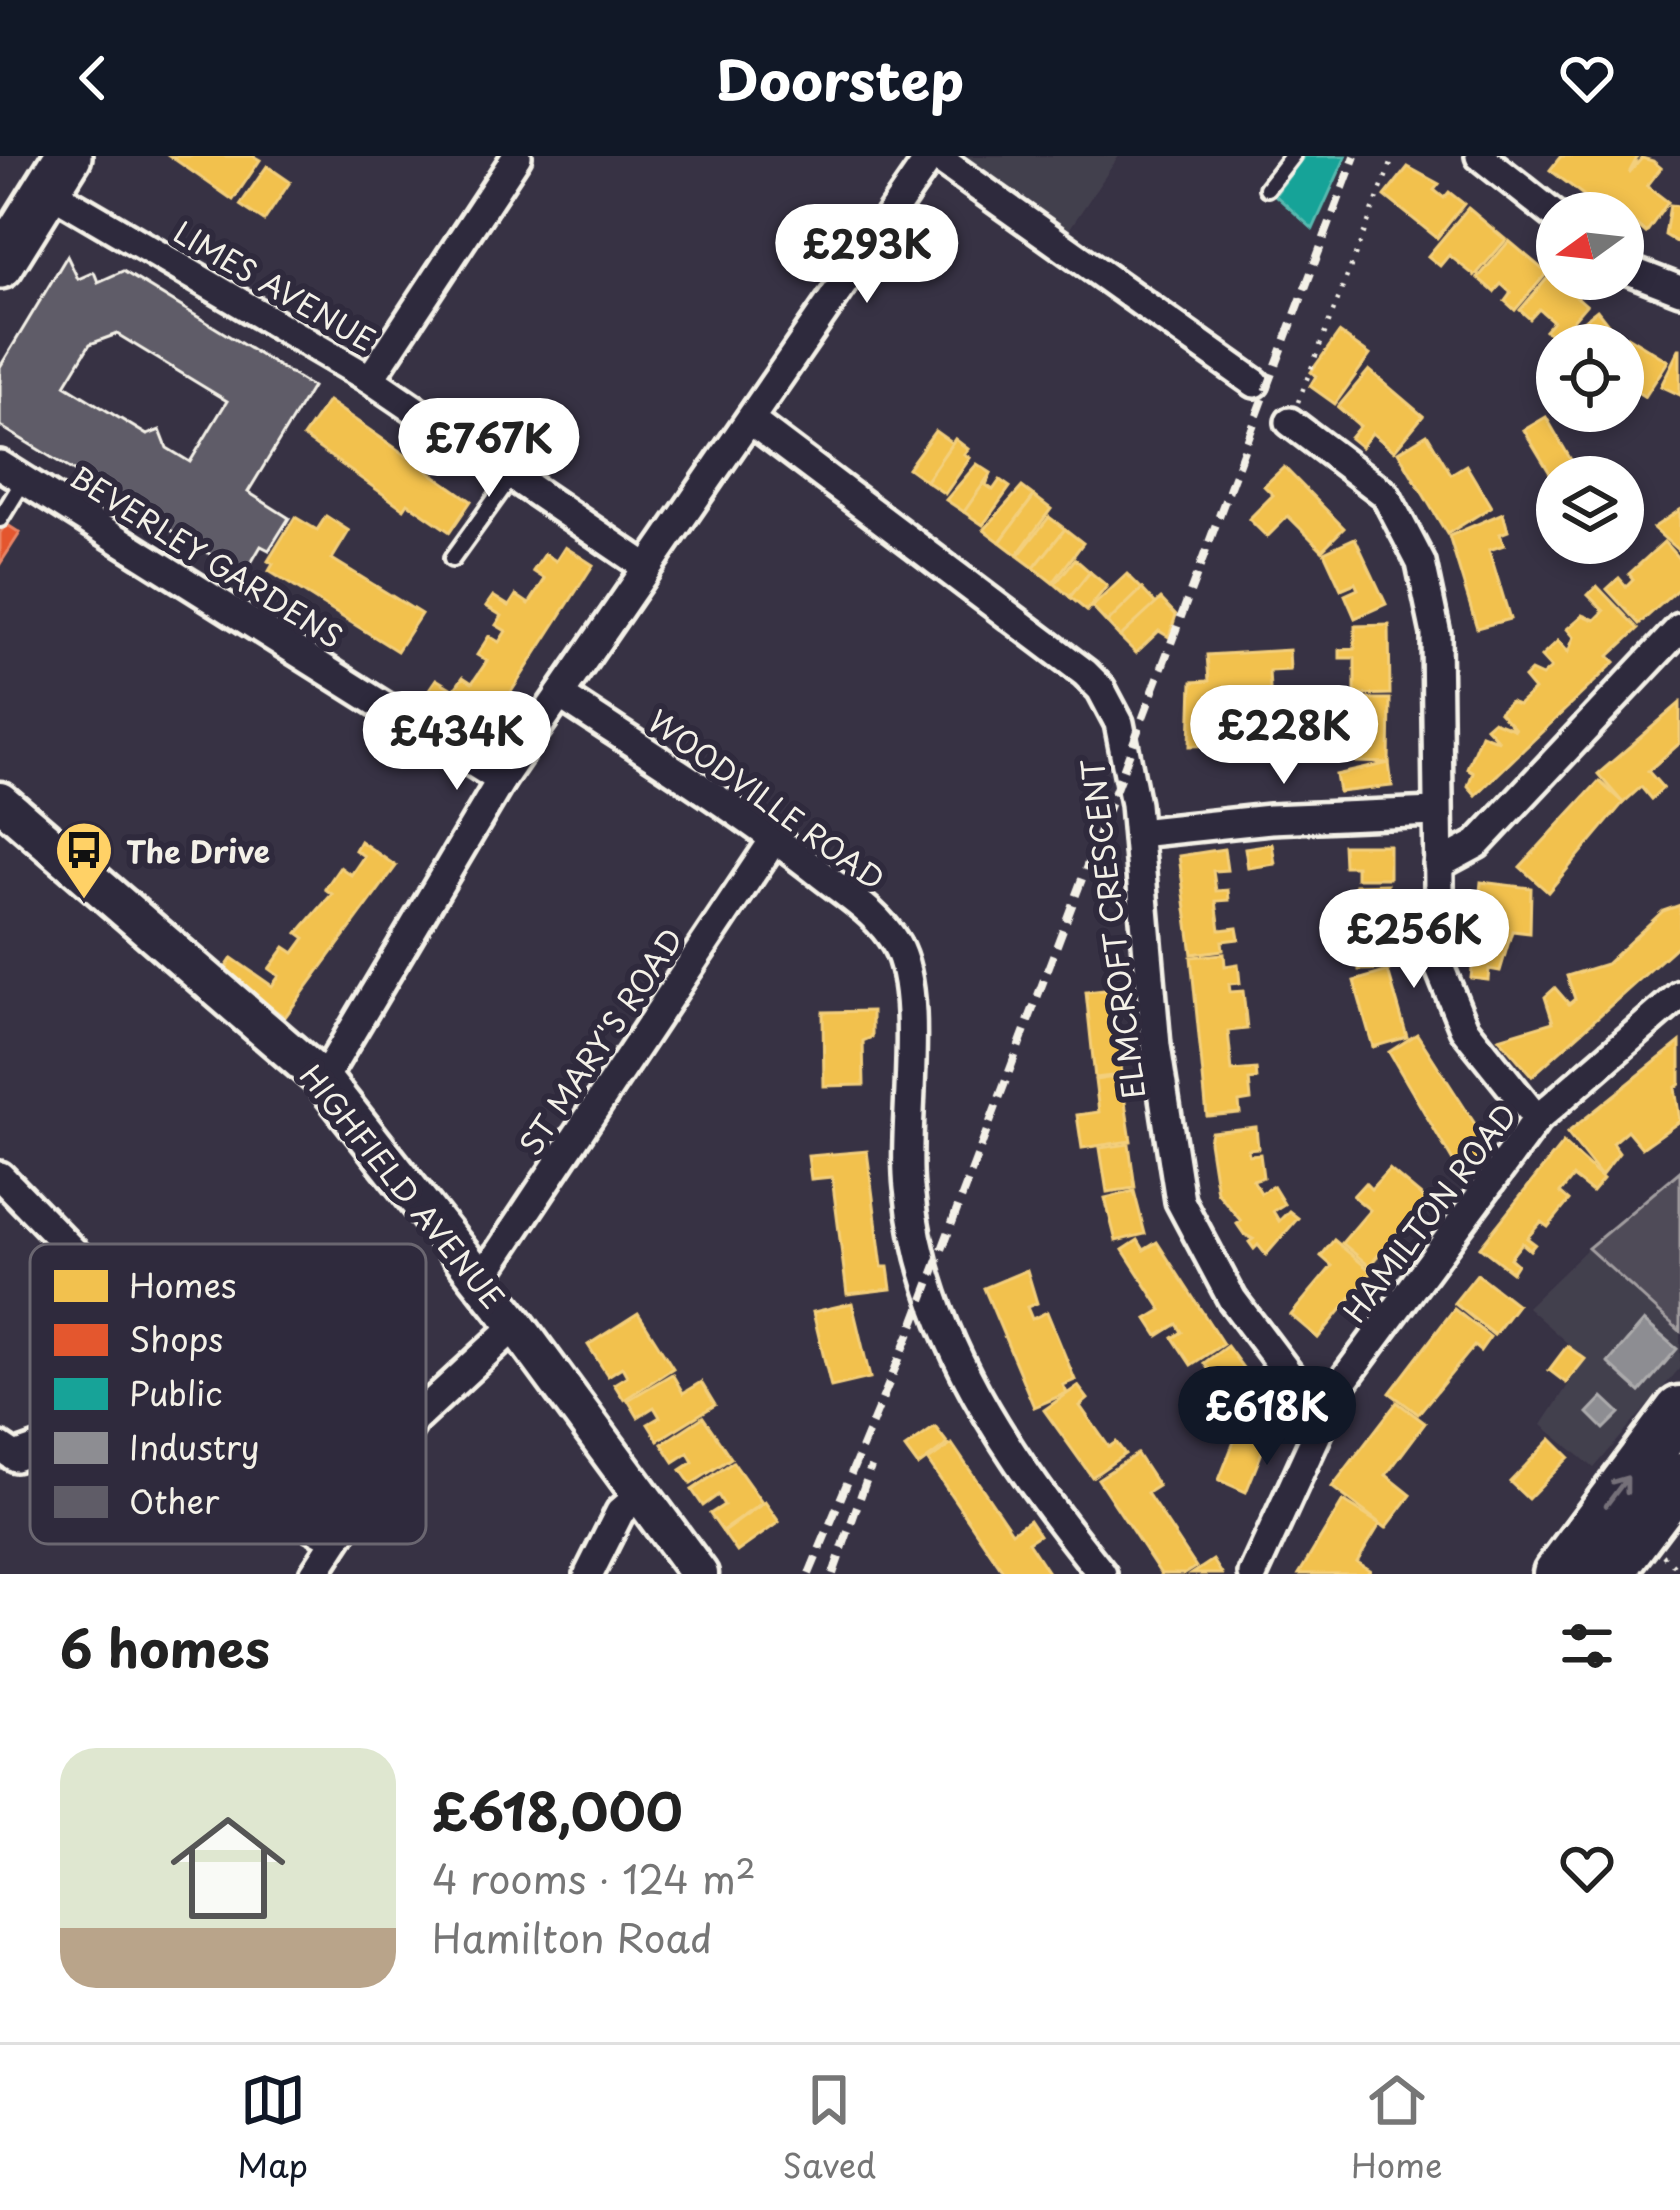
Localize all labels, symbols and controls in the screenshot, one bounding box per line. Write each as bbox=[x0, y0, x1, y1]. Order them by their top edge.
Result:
text: Doorstep bbox=[716, 38, 964, 119]
icon: back bbox=[60, 45, 126, 111]
icon: heart bbox=[1554, 45, 1620, 111]
north arrow bbox=[1536, 192, 1644, 300]
map controls bbox=[1536, 192, 1644, 564]
pin: £293K bbox=[783, 204, 951, 306]
street label: LIMES AVENUE bbox=[166, 209, 384, 361]
text: £293K bbox=[802, 213, 932, 272]
button: locate bbox=[1536, 324, 1644, 432]
pin: £767K bbox=[405, 398, 573, 500]
text: £767K bbox=[425, 407, 553, 466]
street label: BEVERLEY GARDENS bbox=[62, 454, 352, 658]
button: layers bbox=[1536, 456, 1644, 564]
pin: £228K bbox=[1200, 685, 1368, 787]
pin: £434K bbox=[373, 691, 541, 793]
text: £228K bbox=[1217, 694, 1351, 753]
street label: WOODVILLE ROAD bbox=[640, 698, 894, 900]
text: £434K bbox=[390, 700, 524, 759]
street label: ELMCROFT CRESCENT bbox=[1069, 756, 1155, 1101]
bus stop icon: The Drive bbox=[53, 819, 115, 901]
place label: The Drive bbox=[126, 828, 270, 873]
pin: £256K bbox=[1330, 889, 1498, 991]
text: £256K bbox=[1346, 898, 1482, 957]
street label: ST MARY'S ROAD bbox=[507, 919, 693, 1163]
street label: HIGHFIELD AVENUE bbox=[290, 1054, 516, 1318]
street label: HAMILTON ROAD bbox=[1332, 1093, 1526, 1331]
legend bbox=[30, 1244, 426, 1544]
text: Homes bbox=[129, 1259, 236, 1309]
text: Shops bbox=[129, 1313, 223, 1363]
pin: £618K bbox=[1183, 1366, 1351, 1468]
text: Public bbox=[129, 1367, 223, 1417]
text: £618K bbox=[1205, 1375, 1329, 1434]
text: Industry bbox=[129, 1421, 260, 1471]
text: Other bbox=[129, 1475, 220, 1525]
one-way arrow bbox=[1604, 1475, 1629, 1508]
text: 6 homes bbox=[60, 1608, 270, 1685]
icon: filters bbox=[1554, 1613, 1620, 1679]
text: £618,000 bbox=[432, 1771, 683, 1848]
icon: home bbox=[156, 1796, 300, 1940]
icon: heart bbox=[1554, 1835, 1620, 1901]
text: 4 rooms · 124 m² bbox=[432, 1848, 756, 1907]
text: Hamilton Road bbox=[432, 1907, 712, 1966]
tab: Map bbox=[237, 2067, 308, 2189]
tab: Saved bbox=[783, 2067, 876, 2189]
tab: Home bbox=[1351, 2067, 1443, 2189]

